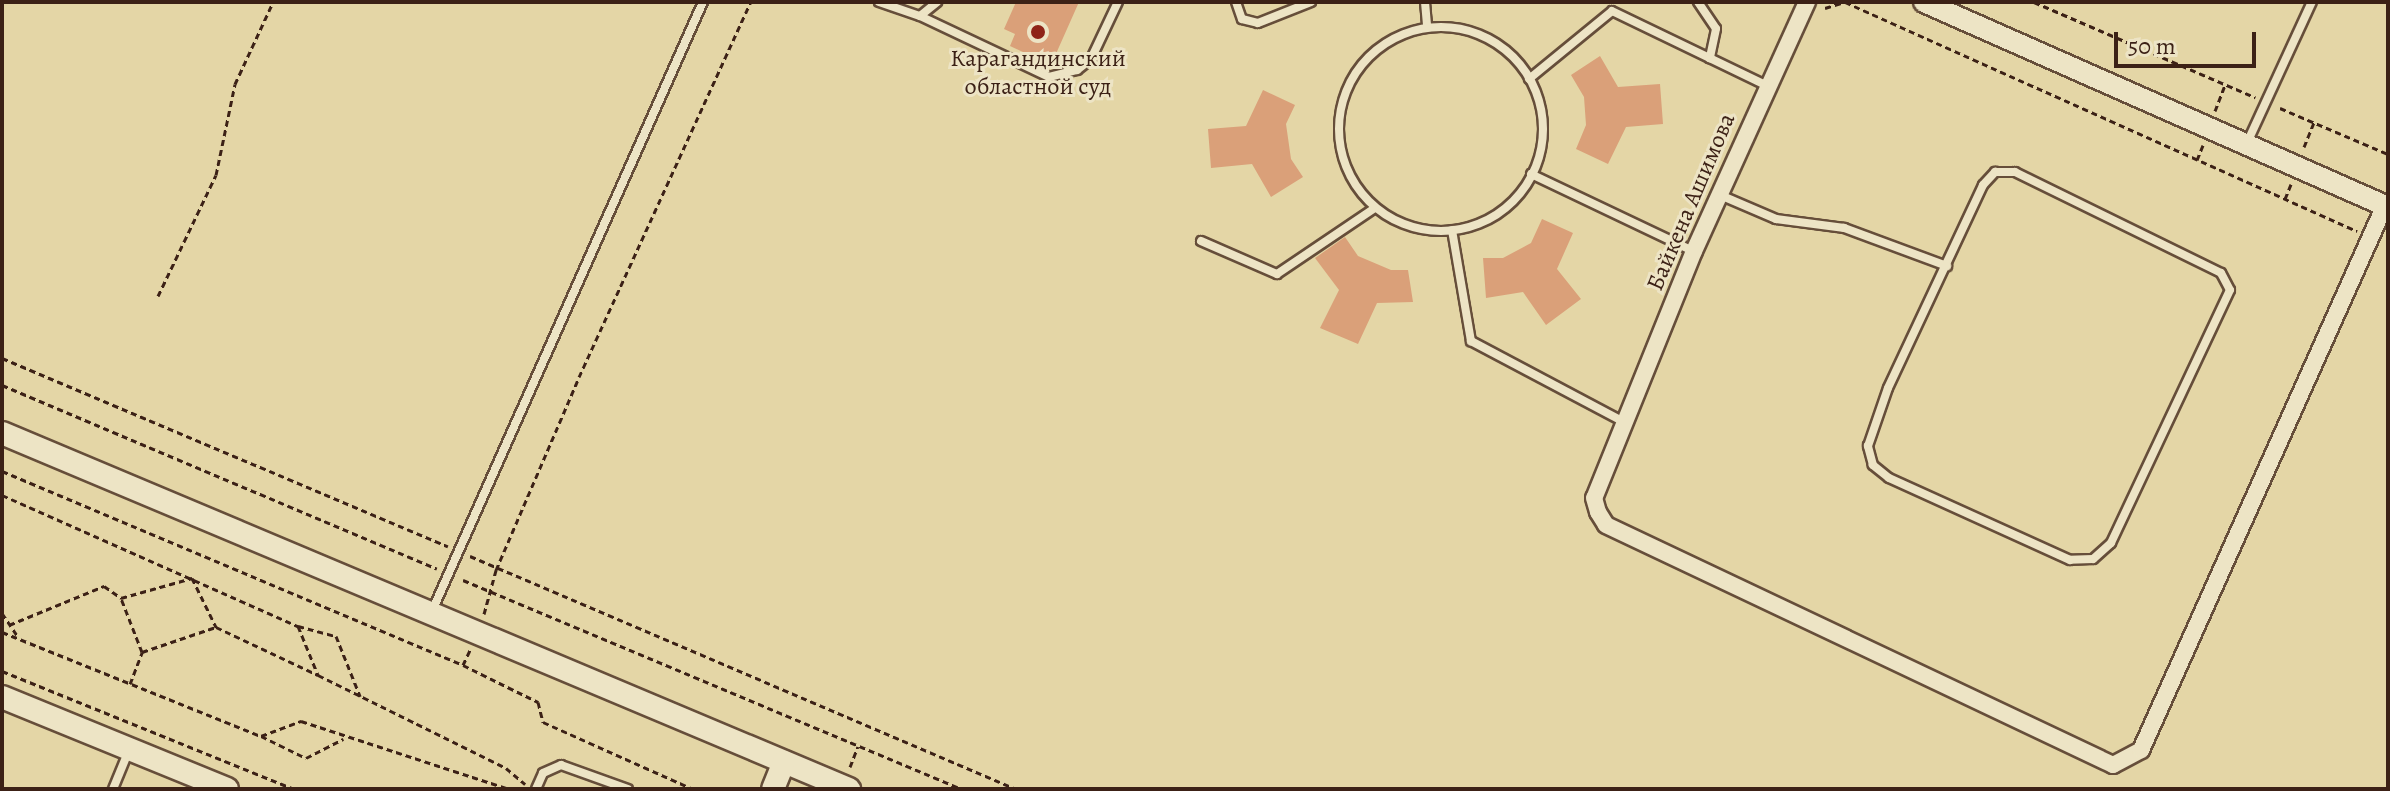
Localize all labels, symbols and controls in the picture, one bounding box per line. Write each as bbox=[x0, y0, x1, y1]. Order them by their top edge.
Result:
scale bar bbox=[2118, 16, 2260, 66]
marker: Карагандинский областной суд bbox=[1029, 23, 1047, 41]
text: 50 m bbox=[2128, 30, 2176, 62]
place label: Карагандинский областной суд bbox=[950, 45, 1126, 101]
street label: Байкена Ашимова bbox=[1641, 109, 1741, 295]

